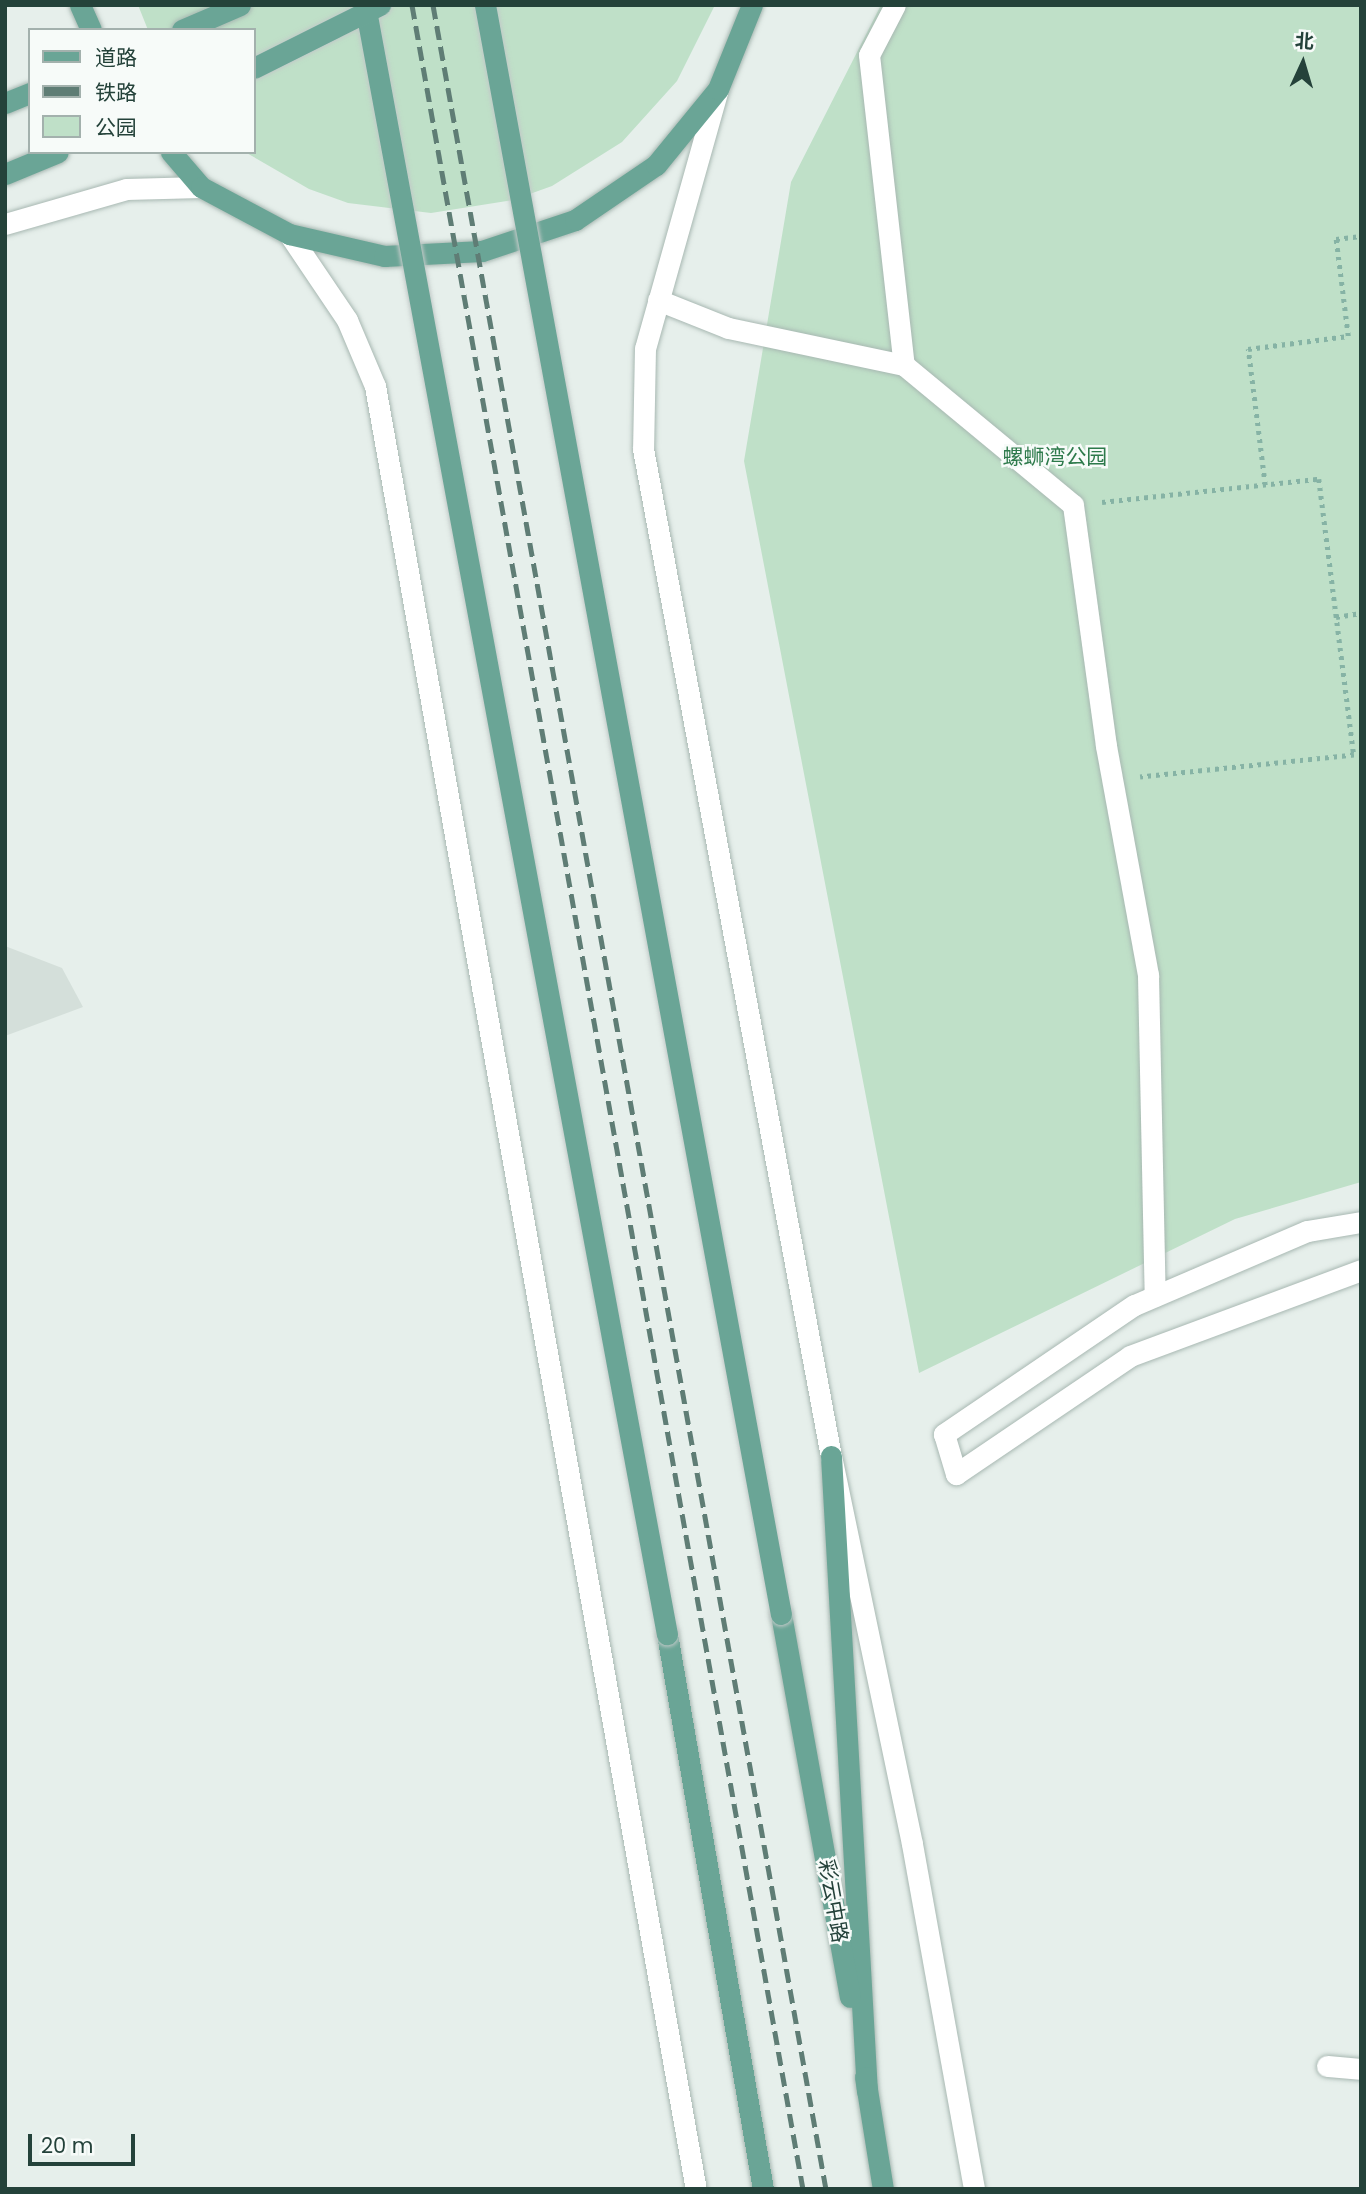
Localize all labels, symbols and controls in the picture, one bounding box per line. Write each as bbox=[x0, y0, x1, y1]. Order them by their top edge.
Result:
text: 北 bbox=[1294, 27, 1315, 56]
legend bbox=[28, 28, 256, 154]
north arrow bbox=[1268, 28, 1338, 98]
text: 道路 bbox=[95, 43, 137, 72]
text: 铁路 bbox=[95, 78, 137, 107]
text: 公园 bbox=[95, 113, 137, 142]
park label: 螺蛳湾公园 bbox=[1003, 444, 1107, 470]
street label: 彩云中路 bbox=[813, 1857, 853, 1945]
scale bar bbox=[32, 2120, 138, 2164]
text: 20 m bbox=[41, 2131, 94, 2160]

